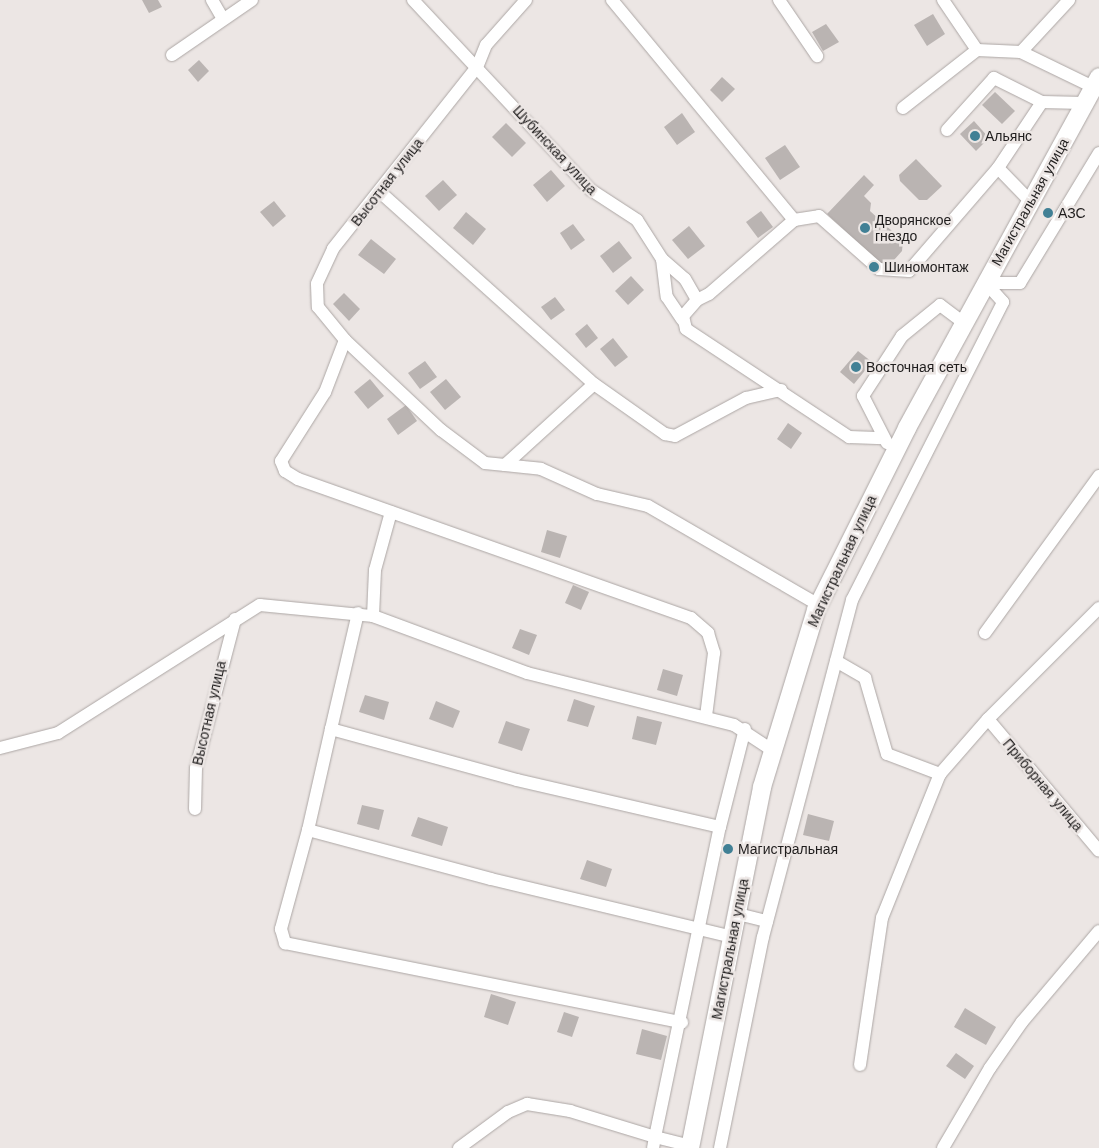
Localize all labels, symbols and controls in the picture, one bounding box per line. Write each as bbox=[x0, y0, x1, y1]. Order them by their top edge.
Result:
street label: Шубинская улица bbox=[509, 102, 601, 198]
place label: Альянс bbox=[985, 128, 1032, 144]
marker: Альянс bbox=[969, 130, 981, 142]
street label: Высотная улица bbox=[348, 135, 426, 229]
street label: Магистральная улица bbox=[988, 135, 1072, 269]
place label: АЗС bbox=[1058, 205, 1086, 221]
marker: АЗС bbox=[1042, 207, 1054, 219]
place label: Дворянское гнездо bbox=[875, 212, 951, 244]
marker: Дворянское гнездо bbox=[859, 222, 871, 234]
place label: Шиномонтаж bbox=[884, 259, 969, 275]
marker: Шиномонтаж bbox=[868, 261, 880, 273]
place label: Восточная сеть bbox=[866, 359, 967, 375]
marker: Восточная сеть bbox=[850, 361, 862, 373]
street label: Магистральная улица bbox=[804, 492, 880, 630]
street label: Высотная улица bbox=[189, 659, 229, 767]
street label: Приборная улица bbox=[999, 735, 1087, 835]
place label: Магистральная bbox=[738, 841, 838, 857]
marker: Магистральная bbox=[722, 843, 734, 855]
street label: Магистральная улица bbox=[708, 877, 752, 1021]

